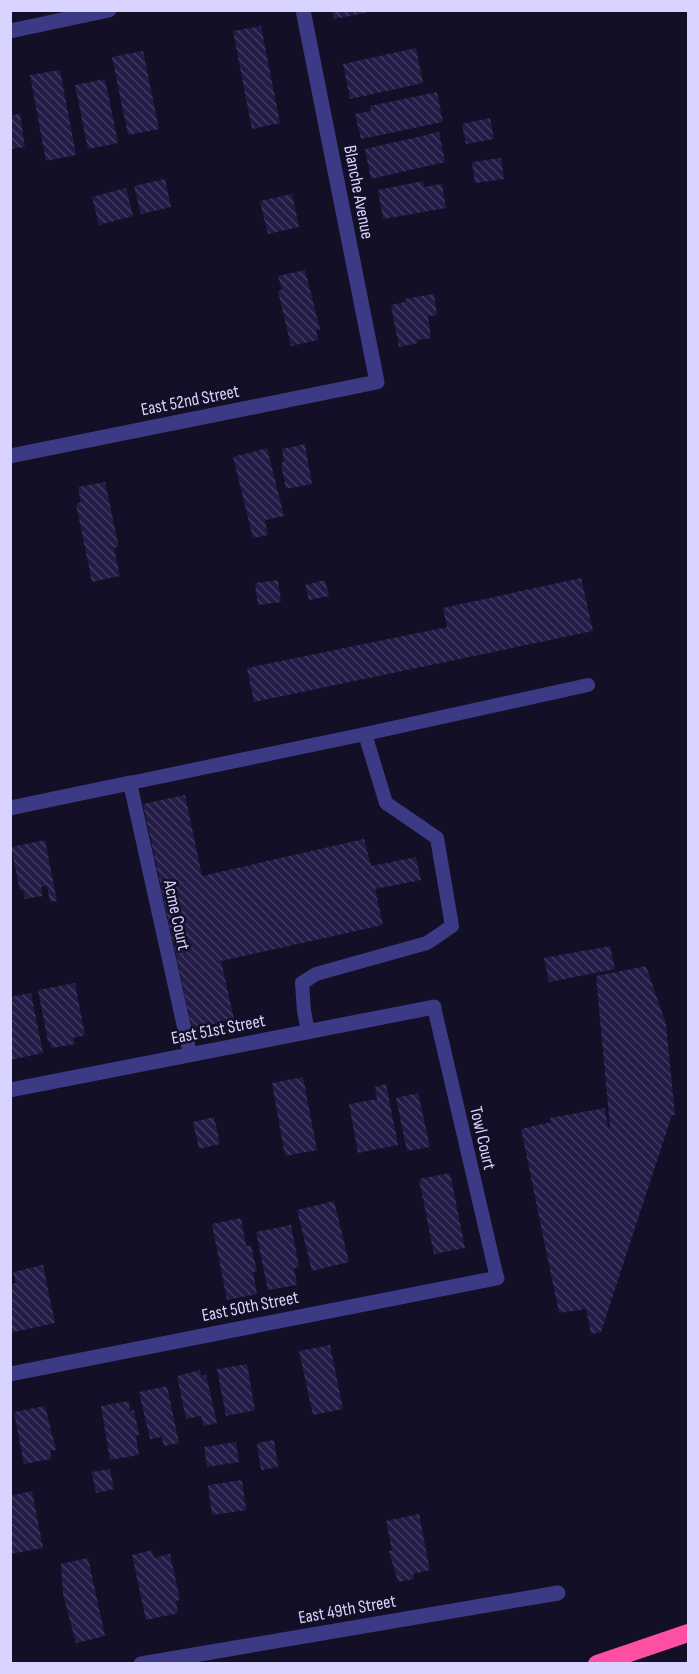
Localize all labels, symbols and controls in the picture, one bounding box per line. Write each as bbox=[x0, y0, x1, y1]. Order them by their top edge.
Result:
street label: Blanche Avenue bbox=[339, 143, 378, 241]
street label: East 52nd Street bbox=[139, 381, 241, 420]
street label: Acme Court bbox=[159, 877, 194, 953]
street label: East 51st Street bbox=[169, 1010, 267, 1049]
street label: Towl Court bbox=[465, 1104, 500, 1172]
street label: East 50th Street bbox=[200, 1287, 301, 1326]
street label: East 49th Street bbox=[297, 1591, 398, 1628]

